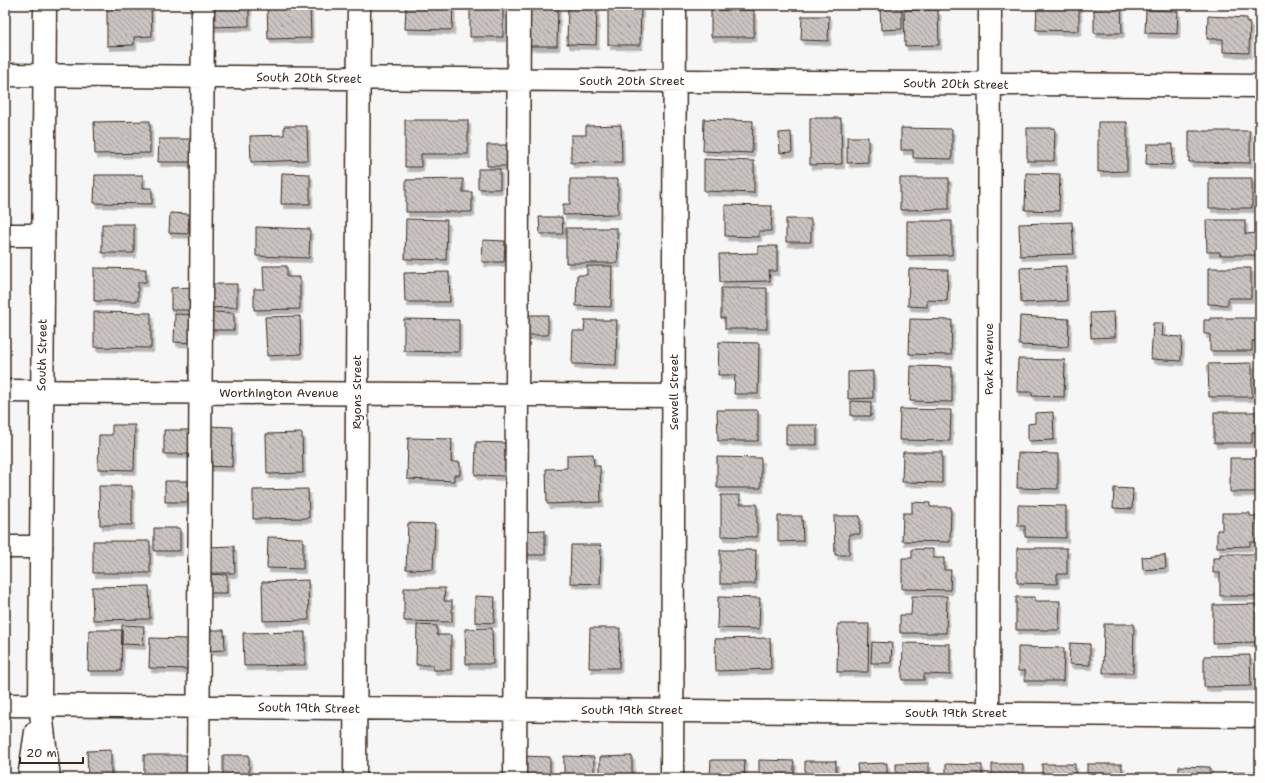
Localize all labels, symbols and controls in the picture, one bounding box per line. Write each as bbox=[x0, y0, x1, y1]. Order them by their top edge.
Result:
street label: South 20th Street bbox=[256, 69, 362, 87]
street label: South 20th Street bbox=[579, 73, 685, 89]
street label: South 20th Street bbox=[903, 75, 1009, 93]
street label: South Street bbox=[33, 319, 51, 391]
street label: Park Avenue bbox=[981, 323, 997, 395]
street label: Sewell Street bbox=[666, 354, 682, 430]
street label: Ryons Street bbox=[349, 355, 365, 429]
street label: Worthington Avenue bbox=[219, 385, 339, 401]
street label: South 19th Street bbox=[258, 699, 360, 717]
street label: South 19th Street bbox=[581, 702, 683, 718]
street label: South 19th Street bbox=[905, 705, 1007, 721]
scale bar bbox=[20, 739, 83, 765]
text: 20 m bbox=[26, 745, 57, 761]

